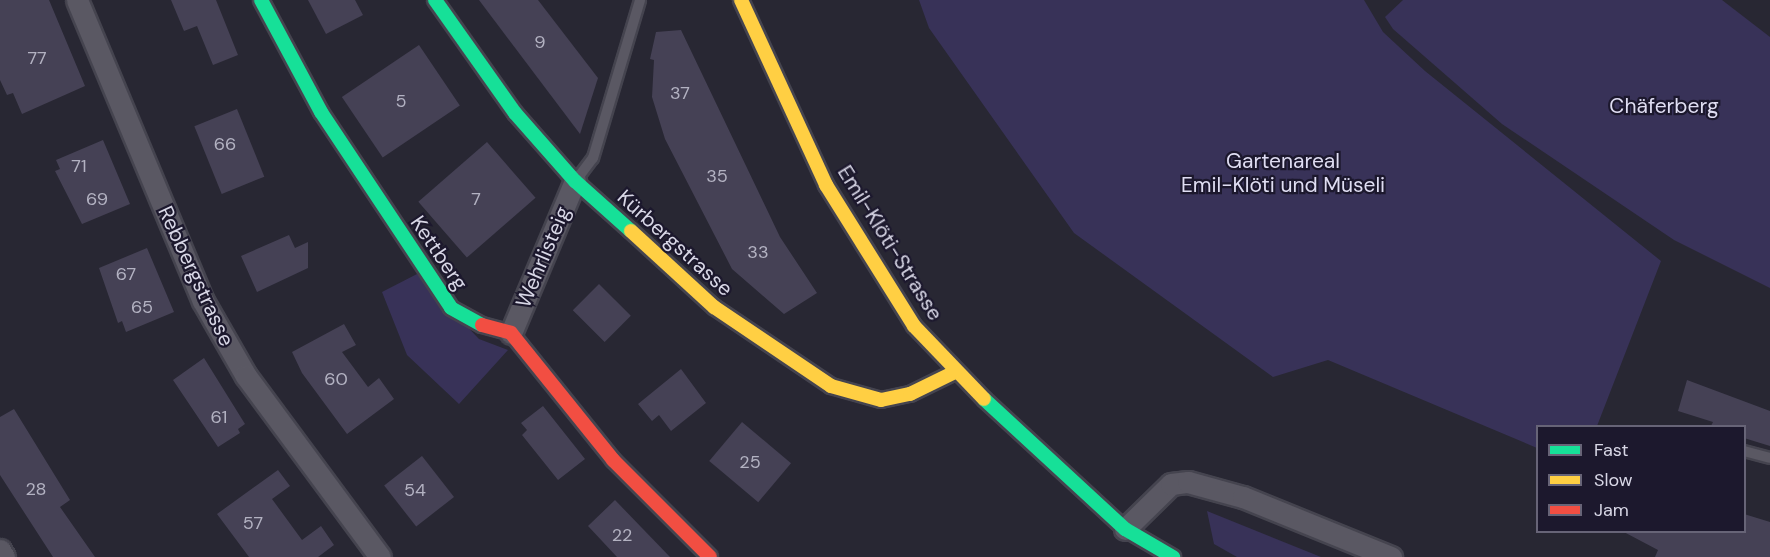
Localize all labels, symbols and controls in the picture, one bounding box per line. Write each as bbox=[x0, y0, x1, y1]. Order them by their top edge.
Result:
house number: 9 bbox=[534, 31, 546, 53]
house number: 77 bbox=[27, 47, 47, 69]
house number: 37 bbox=[670, 82, 690, 104]
house number: 5 bbox=[396, 90, 406, 112]
park label: Chäferberg bbox=[1609, 93, 1719, 119]
house number: 66 bbox=[214, 133, 236, 155]
park label: Gartenareal Emil-Klöti und Müseli bbox=[1181, 148, 1385, 198]
house number: 71 bbox=[71, 155, 87, 177]
street label: Emil-Klöti-Strasse bbox=[832, 161, 948, 325]
house number: 35 bbox=[706, 165, 728, 187]
street label: Kürbergstrasse bbox=[612, 185, 738, 301]
house number: 69 bbox=[86, 188, 108, 210]
house number: 7 bbox=[471, 188, 481, 210]
street label: Rebbergstrasse bbox=[153, 202, 239, 350]
street label: Wehrlisteig bbox=[510, 203, 576, 311]
street label: Kettberg bbox=[405, 211, 473, 295]
house number: 33 bbox=[747, 241, 769, 263]
house number: 67 bbox=[116, 263, 136, 285]
house number: 65 bbox=[131, 296, 153, 318]
house number: 60 bbox=[324, 368, 348, 390]
house number: 61 bbox=[211, 406, 227, 428]
legend bbox=[1536, 425, 1746, 533]
text: Fast bbox=[1594, 438, 1629, 462]
house number: 25 bbox=[739, 451, 761, 473]
text: Slow bbox=[1594, 468, 1633, 492]
house number: 28 bbox=[25, 478, 47, 500]
house number: 54 bbox=[404, 479, 426, 501]
text: Jam bbox=[1594, 498, 1629, 522]
house number: 57 bbox=[243, 512, 263, 534]
house number: 22 bbox=[612, 524, 632, 546]

